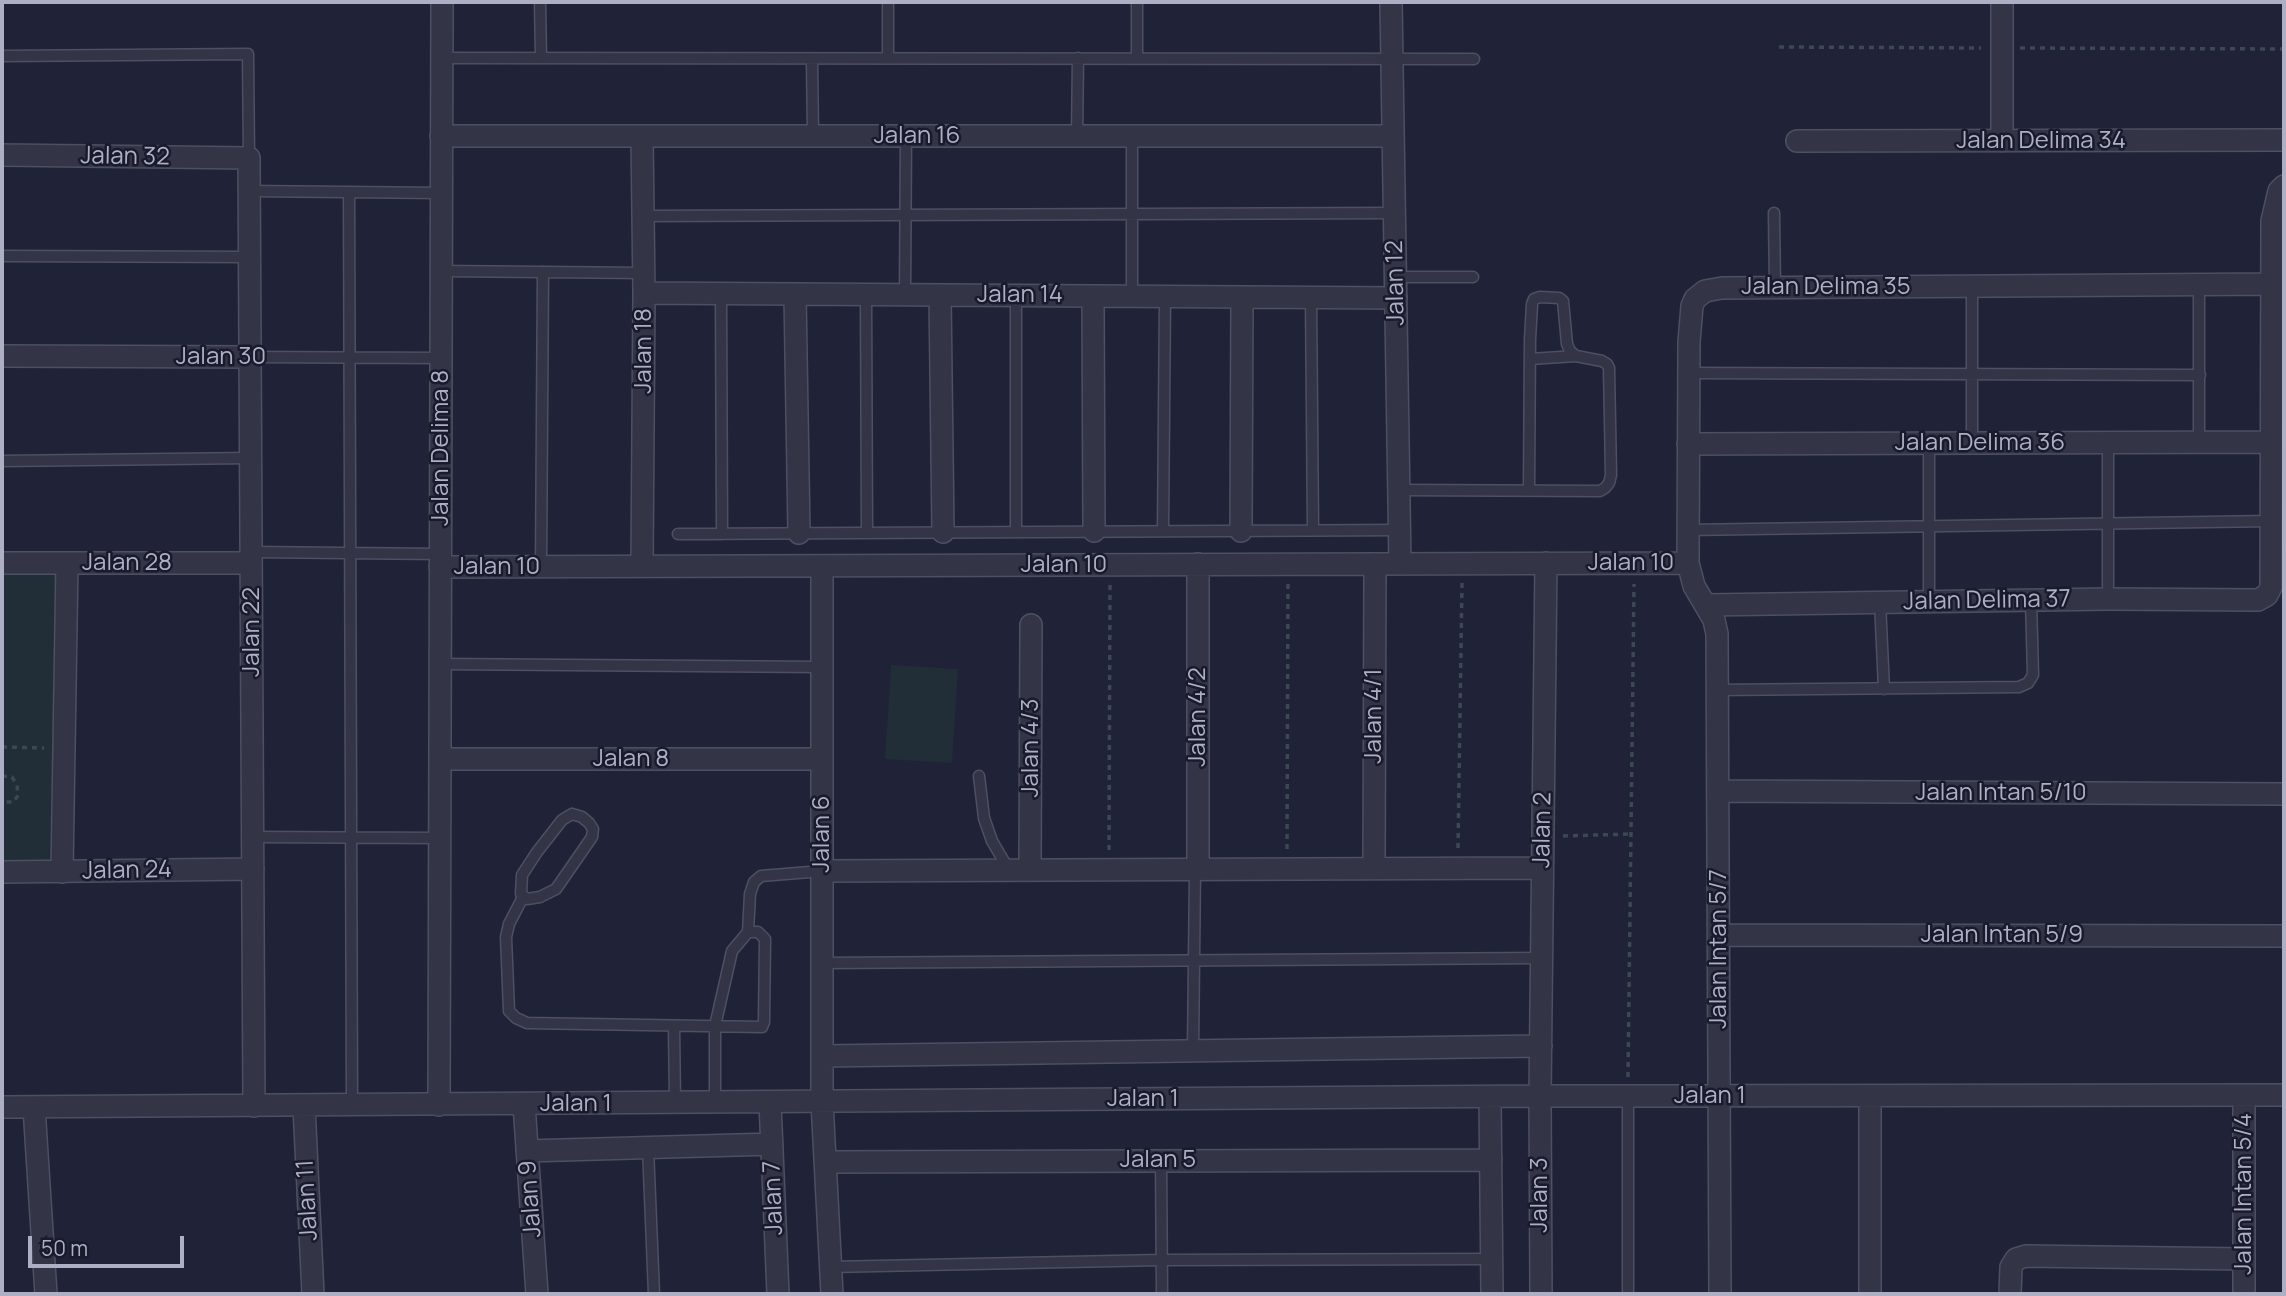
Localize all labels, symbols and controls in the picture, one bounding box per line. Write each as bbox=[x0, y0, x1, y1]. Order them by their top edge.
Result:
street label: Jalan 16 bbox=[874, 122, 960, 150]
street label: Jalan Delima 34 bbox=[1956, 127, 2126, 155]
street label: Jalan 32 bbox=[80, 142, 170, 172]
street label: Jalan 12 bbox=[1381, 240, 1411, 326]
street label: Jalan Delima 35 bbox=[1741, 273, 1911, 301]
street label: Jalan 14 bbox=[977, 281, 1063, 309]
street label: Jalan 18 bbox=[630, 308, 658, 394]
street label: Jalan 30 bbox=[176, 343, 266, 371]
street label: Jalan Delima 8 bbox=[427, 370, 455, 526]
street label: Jalan Delima 36 bbox=[1895, 429, 2065, 457]
street label: Jalan 28 bbox=[82, 549, 172, 577]
street label: Jalan 10 bbox=[1588, 549, 1674, 577]
street label: Jalan 10 bbox=[1021, 551, 1107, 579]
street label: Jalan 10 bbox=[454, 553, 540, 581]
street label: Jalan Delima 37 bbox=[1903, 585, 2071, 617]
street label: Jalan 22 bbox=[238, 587, 266, 677]
street label: Jalan 4/2 bbox=[1184, 667, 1212, 767]
street label: Jalan 4/1 bbox=[1360, 668, 1388, 764]
street label: Jalan 4/3 bbox=[1017, 698, 1045, 798]
street label: Jalan 8 bbox=[593, 745, 669, 773]
street label: Jalan Intan 5/10 bbox=[1915, 779, 2087, 807]
street label: Jalan 2 bbox=[1528, 792, 1558, 868]
street label: Jalan 6 bbox=[808, 795, 836, 873]
street label: Jalan 24 bbox=[82, 856, 172, 886]
street label: Jalan Intan 5/7 bbox=[1705, 869, 1733, 1029]
street label: Jalan Intan 5/9 bbox=[1921, 921, 2083, 949]
street label: Jalan 1 bbox=[1674, 1082, 1746, 1110]
street label: Jalan 1 bbox=[1107, 1085, 1179, 1113]
street label: Jalan 1 bbox=[540, 1090, 612, 1118]
street label: Jalan Intan 5/4 bbox=[2230, 1113, 2258, 1275]
street label: Jalan 5 bbox=[1120, 1146, 1196, 1174]
street label: Jalan 3 bbox=[1526, 1157, 1554, 1233]
street label: Jalan 11 bbox=[291, 1159, 325, 1241]
street label: Jalan 9 bbox=[514, 1159, 548, 1239]
street label: Jalan 7 bbox=[758, 1160, 790, 1236]
scale bar bbox=[32, 1222, 187, 1266]
text: 50 m bbox=[41, 1234, 88, 1262]

